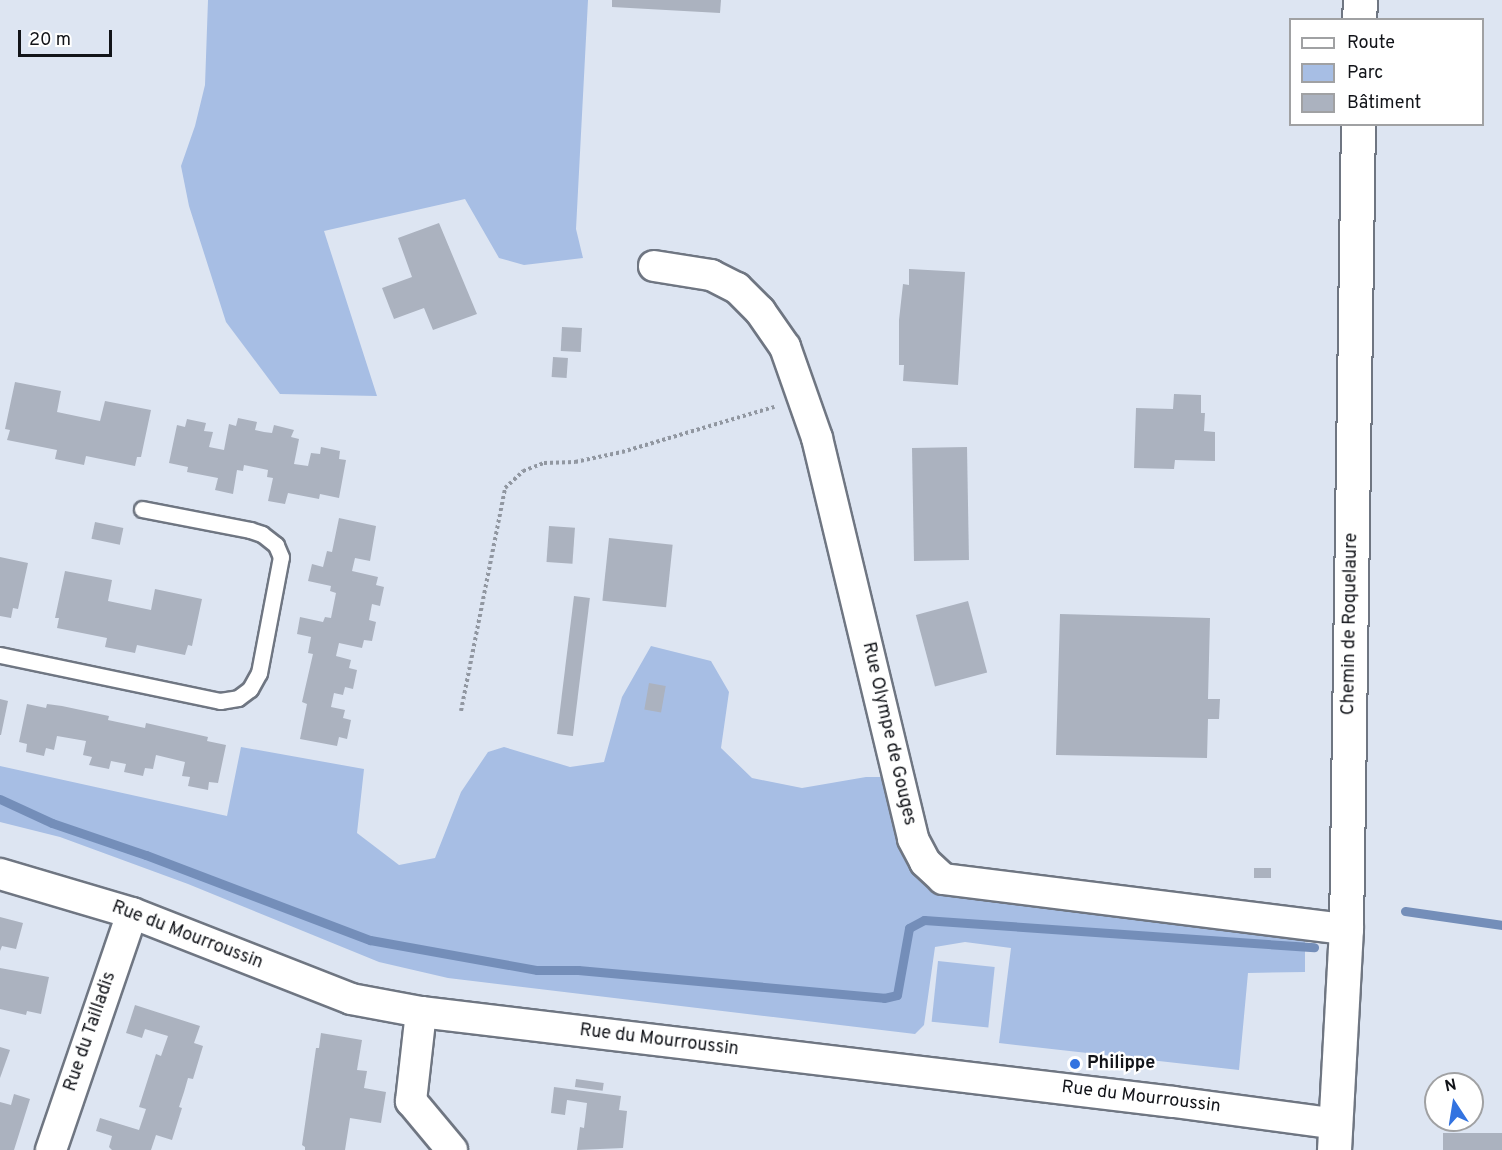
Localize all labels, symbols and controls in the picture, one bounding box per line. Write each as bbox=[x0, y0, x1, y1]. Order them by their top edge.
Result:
scale bar bbox=[21, 18, 116, 56]
legend bbox=[1289, 18, 1484, 126]
text: 20 m bbox=[29, 29, 71, 52]
text: Route bbox=[1347, 32, 1395, 55]
text: Parc bbox=[1347, 62, 1383, 85]
text: Bâtiment bbox=[1347, 92, 1421, 115]
street label: Chemin de Roquelaure bbox=[1339, 533, 1363, 715]
street label: Rue Olympe de Gouges bbox=[856, 640, 920, 828]
street label: Rue du Mourroussin bbox=[108, 897, 266, 975]
street label: Rue du Tailladis bbox=[60, 969, 122, 1095]
street label: Rue du Mourroussin bbox=[578, 1021, 740, 1061]
place label: Philippe bbox=[1087, 1053, 1155, 1075]
marker: Philippe bbox=[1068, 1057, 1082, 1071]
north arrow bbox=[1424, 1072, 1484, 1132]
text: N bbox=[1443, 1075, 1458, 1097]
street label: Rue du Mourroussin bbox=[1060, 1078, 1222, 1118]

